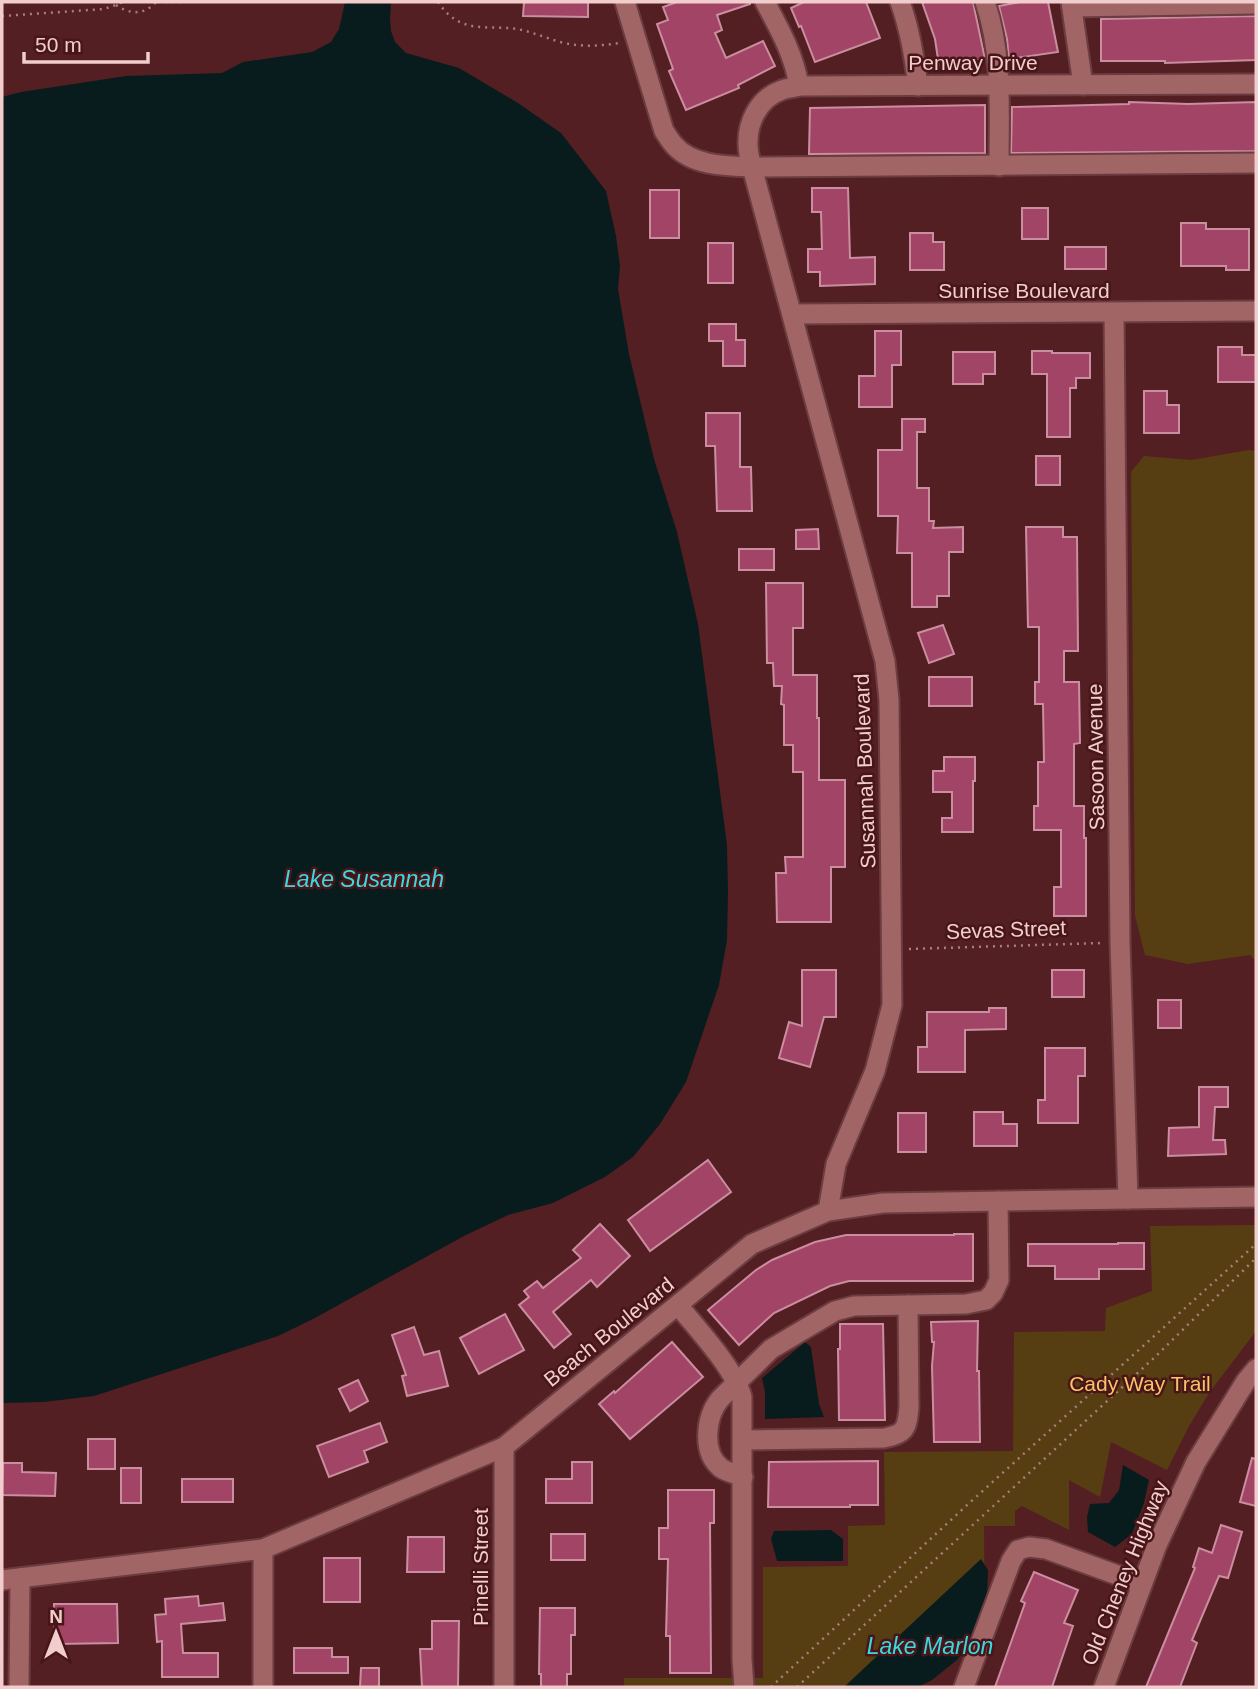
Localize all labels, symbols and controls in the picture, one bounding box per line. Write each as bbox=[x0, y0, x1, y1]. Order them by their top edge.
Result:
scale bar bbox=[24, 21, 149, 65]
text: 50 m bbox=[35, 33, 82, 56]
street label: Penway Drive bbox=[908, 51, 1038, 74]
street label: Sunrise Boulevard bbox=[938, 279, 1110, 302]
street label: Susannah Boulevard bbox=[850, 673, 879, 869]
street label: Sasoon Avenue bbox=[1083, 683, 1108, 831]
water label: Lake Susannah bbox=[284, 866, 444, 892]
street label: Sevas Street bbox=[946, 916, 1067, 943]
street label: Beach Boulevard bbox=[539, 1272, 678, 1391]
park label: Cady Way Trail bbox=[1069, 1372, 1211, 1395]
street label: Old Cheney Highway bbox=[1077, 1477, 1172, 1669]
street label: Pinelli Street bbox=[469, 1508, 492, 1626]
north arrow bbox=[21, 1598, 91, 1668]
text: N bbox=[49, 1606, 63, 1627]
water label: Lake Marlon bbox=[867, 1633, 993, 1659]

